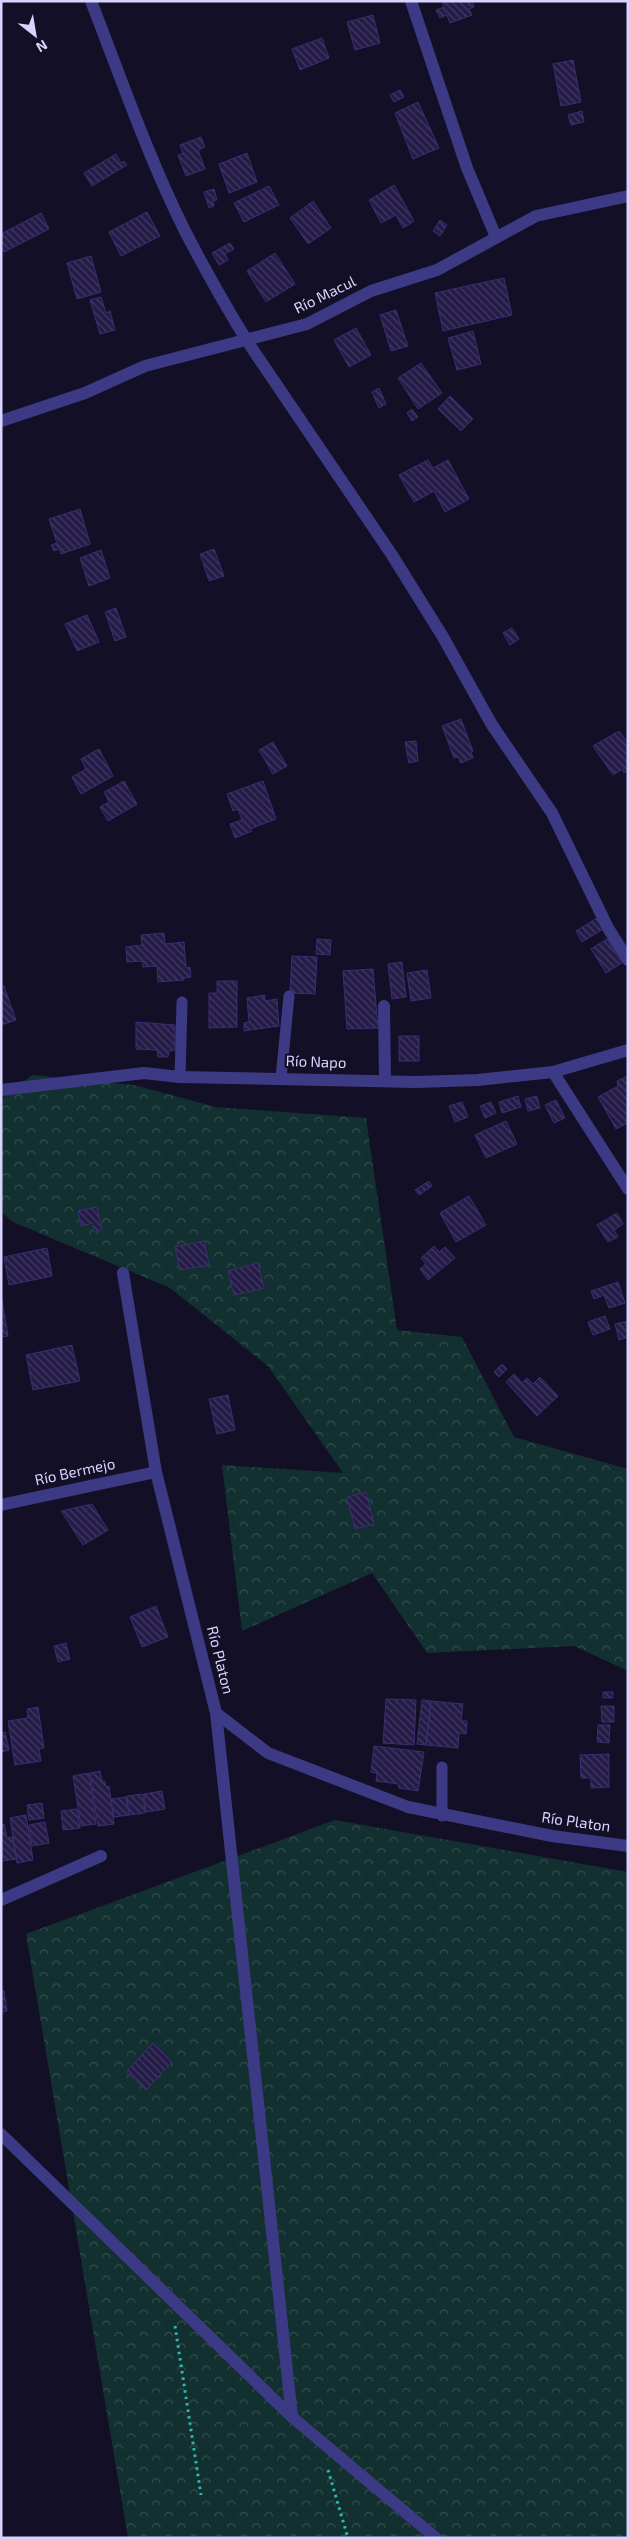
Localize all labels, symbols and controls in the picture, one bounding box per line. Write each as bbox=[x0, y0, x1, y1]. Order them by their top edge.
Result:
north arrow bbox=[10, 10, 60, 60]
text: N bbox=[33, 37, 51, 56]
street label: Río Macul bbox=[291, 271, 359, 317]
street label: Río Napo bbox=[285, 1051, 347, 1071]
street label: Río Bermejo bbox=[33, 1454, 117, 1489]
street label: Río Platon bbox=[204, 1624, 238, 1696]
street label: Río Platon bbox=[541, 1807, 612, 1835]

